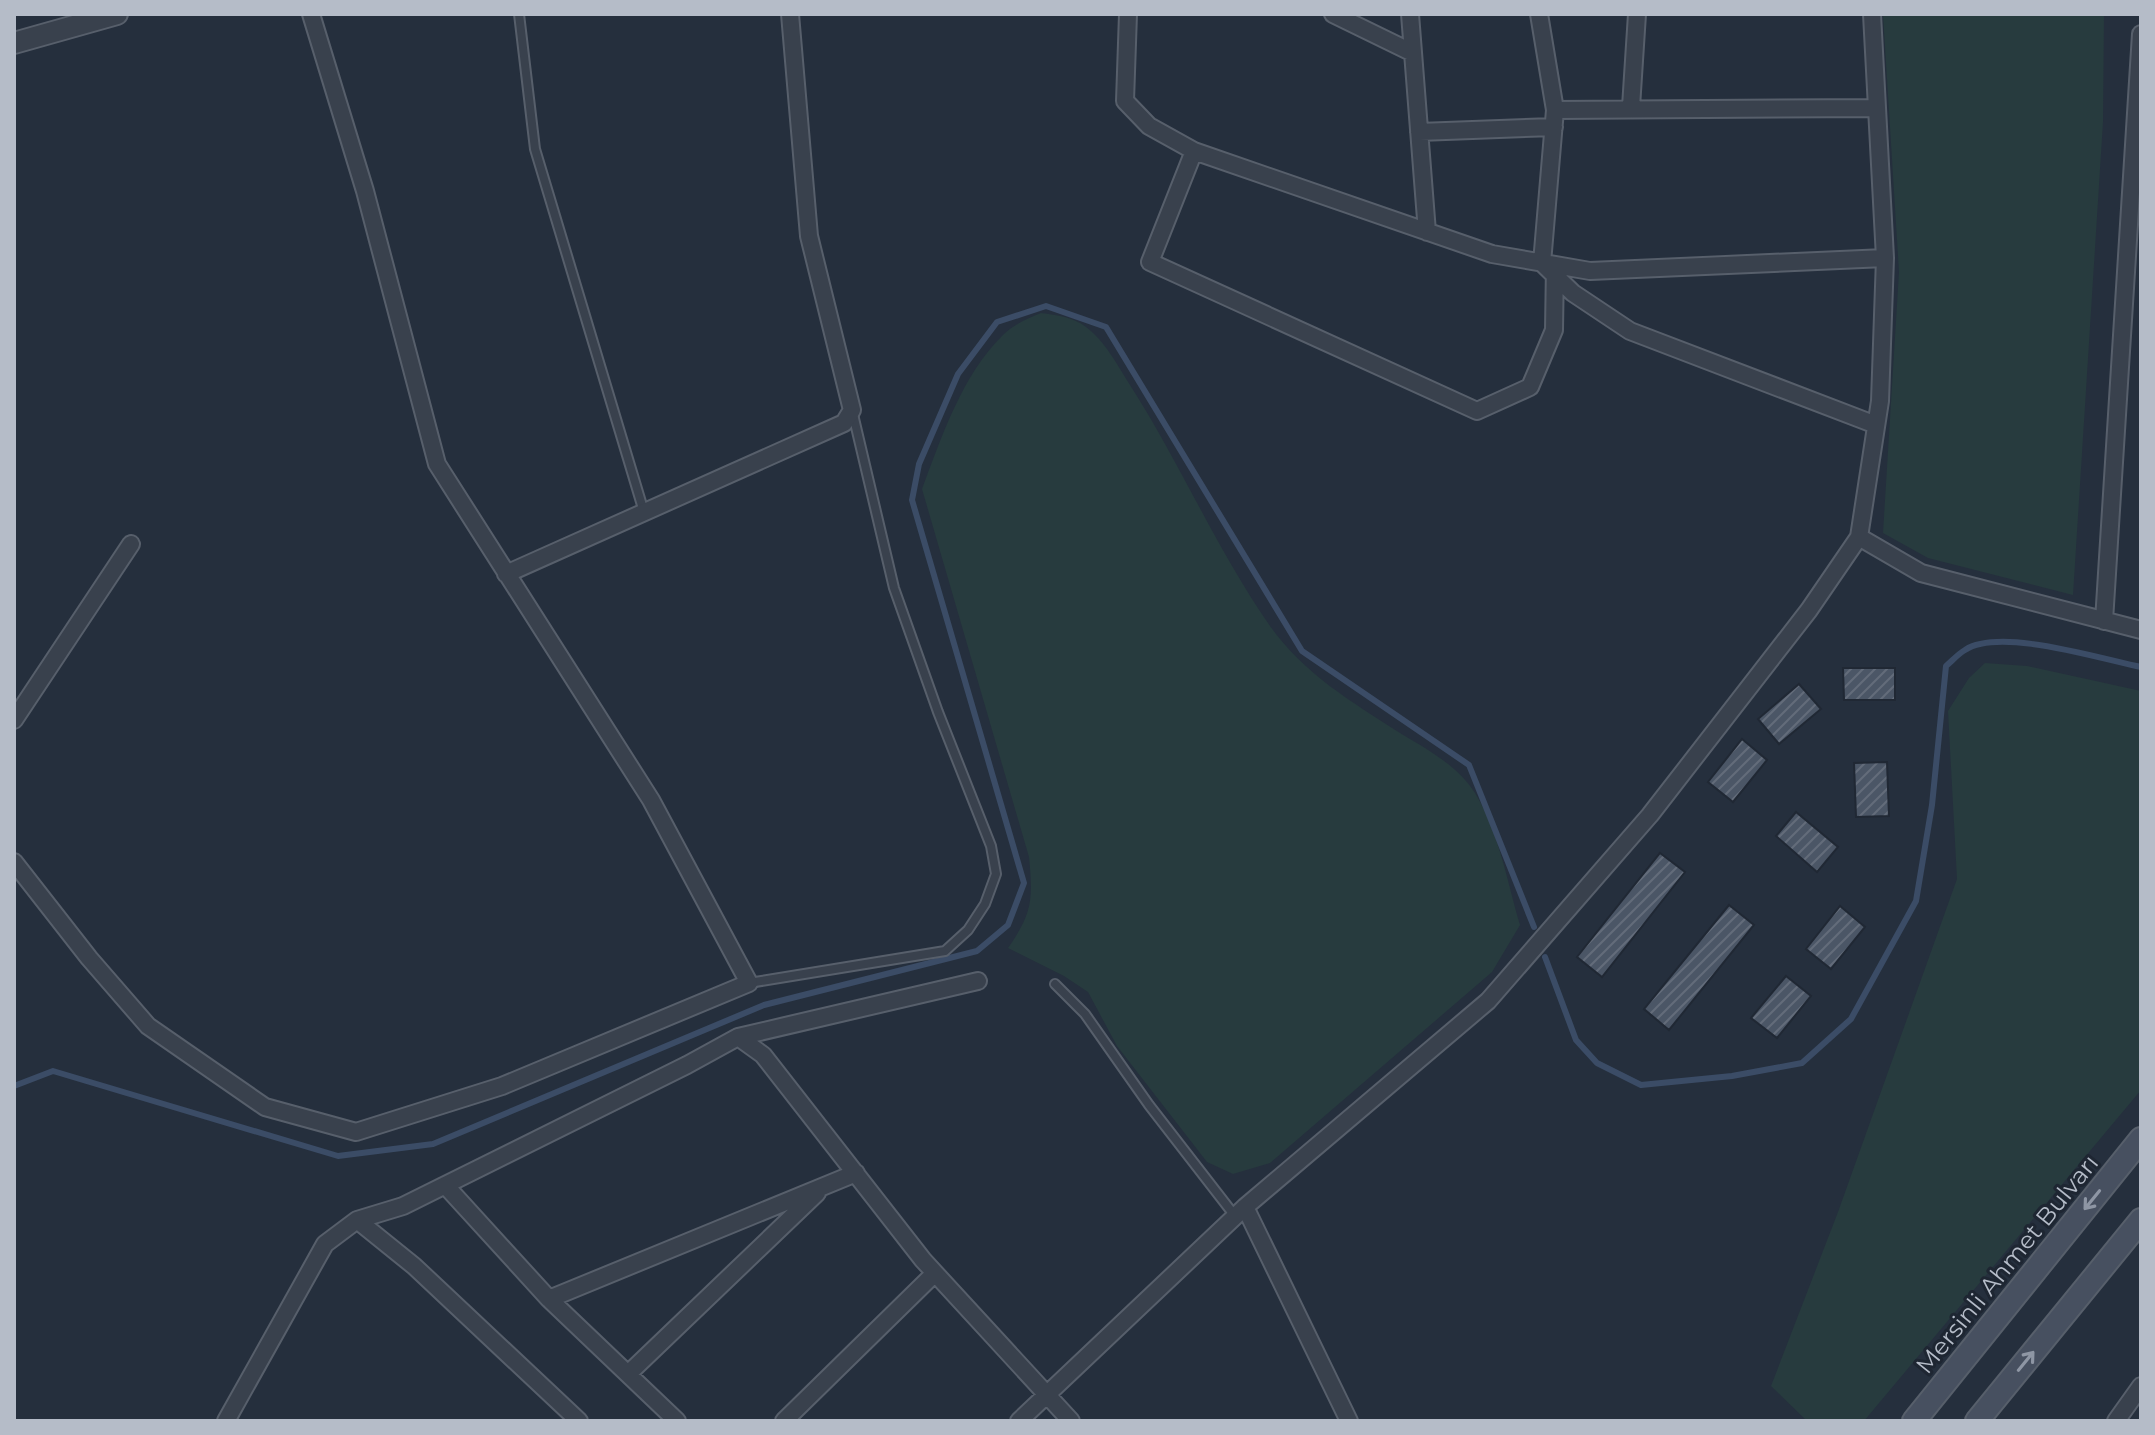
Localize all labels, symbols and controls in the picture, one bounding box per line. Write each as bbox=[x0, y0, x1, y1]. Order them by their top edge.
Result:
street label: Mersinli Ahmet Bulvarı bbox=[1910, 1149, 2104, 1379]
one-way arrow bbox=[2083, 1189, 2101, 1209]
one-way arrow bbox=[2017, 1350, 2035, 1371]

